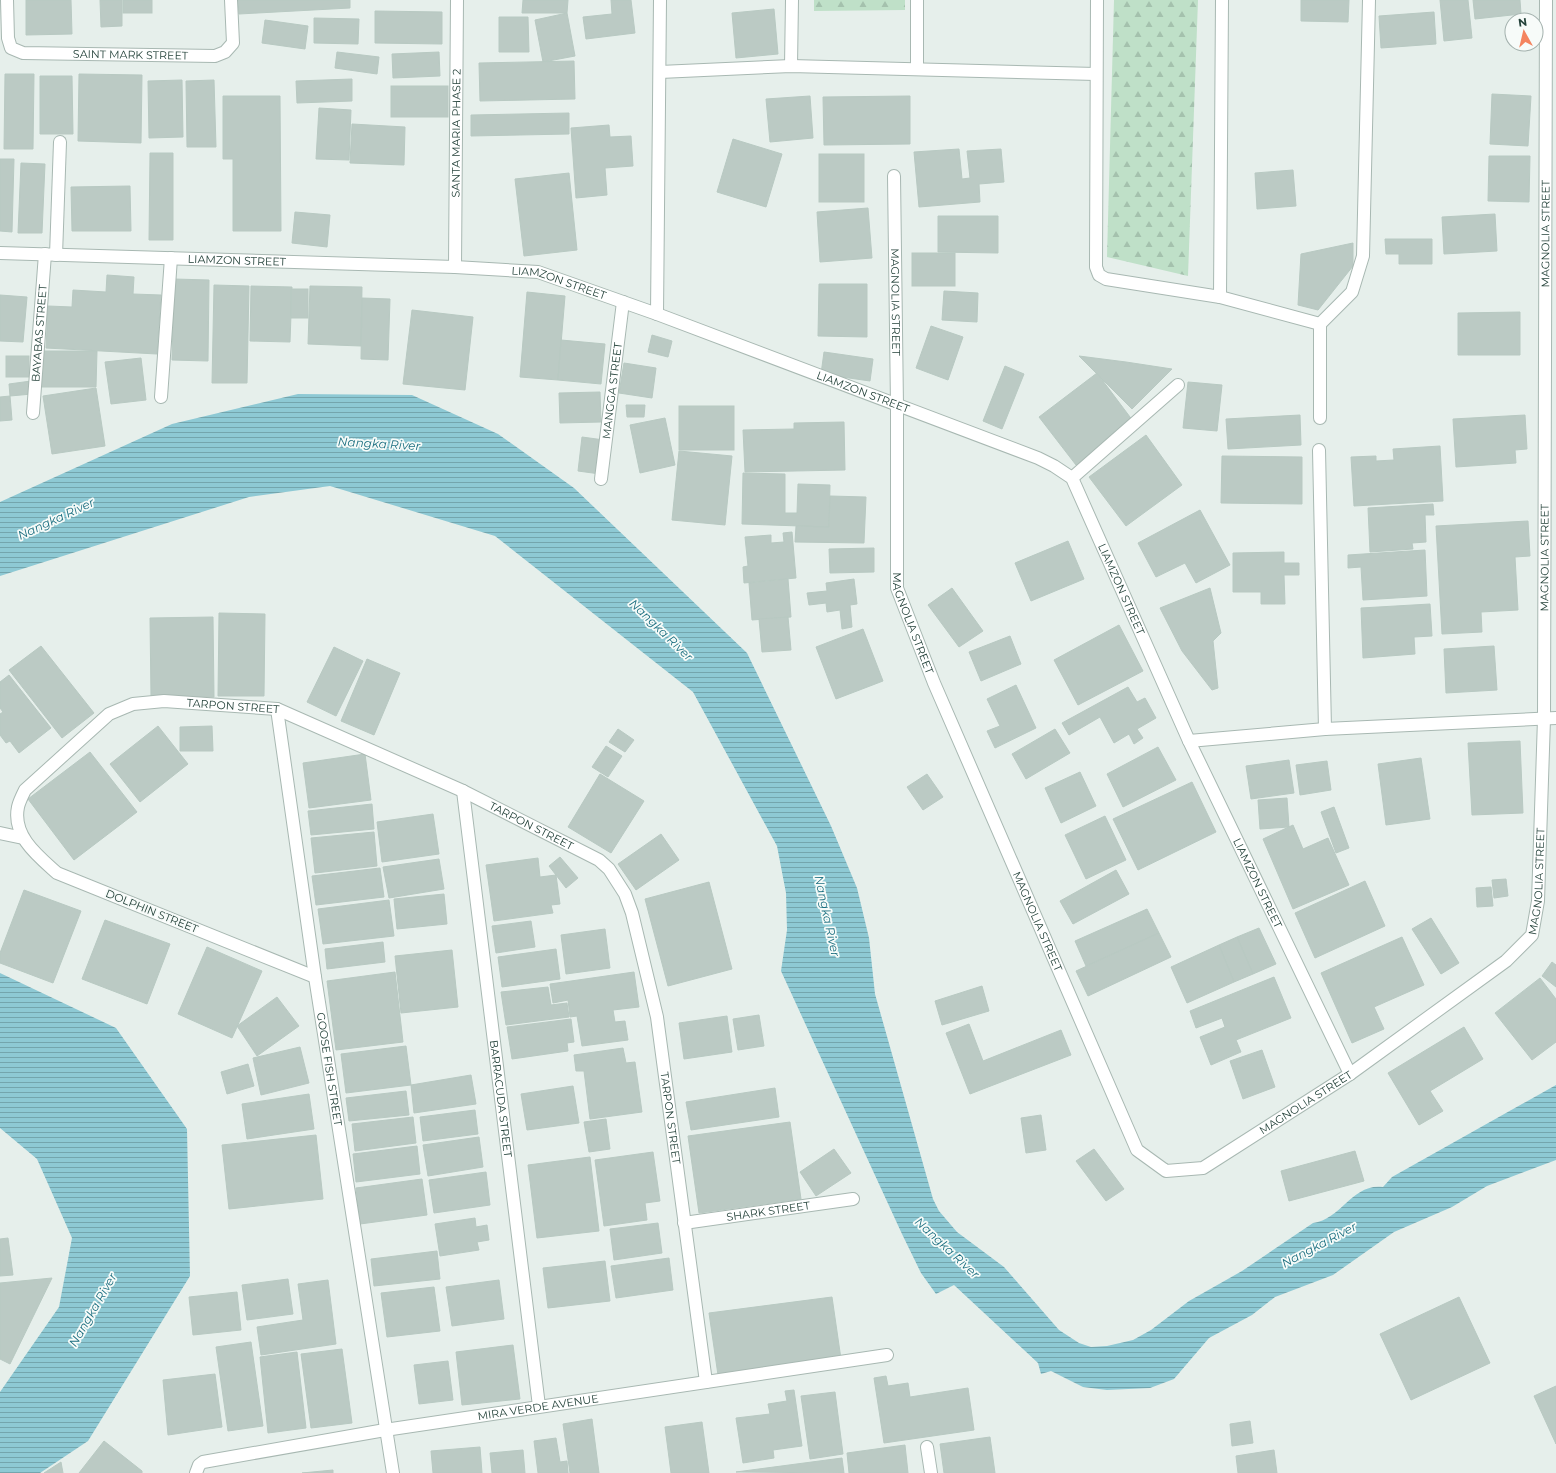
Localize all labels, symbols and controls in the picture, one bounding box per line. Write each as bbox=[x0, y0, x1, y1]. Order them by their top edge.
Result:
north arrow bbox=[1504, 12, 1544, 52]
text: N bbox=[1517, 15, 1528, 30]
street label: SAINT MARK STREET bbox=[73, 47, 189, 63]
street label: SANTA MARIA PHASE 2 bbox=[449, 69, 463, 197]
street label: MAGNOLIA STREET bbox=[1538, 179, 1553, 287]
street label: MAGNOLIA STREET bbox=[888, 248, 903, 357]
street label: LIAMZON STREET bbox=[188, 252, 287, 269]
street label: LIAMZON STREET bbox=[511, 263, 609, 303]
street label: BAYABAS STREET bbox=[28, 283, 50, 383]
street label: MANGGA STREET bbox=[599, 341, 625, 440]
street label: LIAMZON STREET bbox=[815, 368, 912, 416]
water label: Nangka River bbox=[337, 434, 421, 453]
water label: Nangka River bbox=[15, 494, 97, 543]
street label: MAGNOLIA STREET bbox=[1537, 503, 1552, 611]
street label: LIAMZON STREET bbox=[1095, 541, 1148, 638]
street label: MAGNOLIA STREET bbox=[890, 572, 937, 677]
water label: Nangka River bbox=[626, 596, 696, 664]
street label: TARPON STREET bbox=[186, 696, 281, 716]
street label: TARPON STREET bbox=[487, 798, 577, 853]
street label: MAGNOLIA STREET bbox=[1525, 827, 1547, 936]
street label: LIAMZON STREET bbox=[1230, 836, 1286, 931]
street label: MAGNOLIA STREET bbox=[1010, 869, 1066, 974]
water label: Nangka River bbox=[812, 874, 843, 958]
street label: DOLPHIN STREET bbox=[104, 886, 201, 936]
street label: GOOSE FISH STREET bbox=[314, 1011, 345, 1128]
street label: BARRACUDA STREET bbox=[487, 1039, 515, 1159]
street label: MAGNOLIA STREET bbox=[1257, 1067, 1355, 1137]
street label: TARPON STREET bbox=[657, 1071, 684, 1166]
street label: SHARK STREET bbox=[725, 1198, 812, 1224]
water label: Nangka River bbox=[912, 1214, 983, 1281]
water label: Nangka River bbox=[1279, 1218, 1359, 1271]
water label: Nangka River bbox=[65, 1270, 120, 1349]
street label: MIRA VERDE AVENUE bbox=[477, 1391, 599, 1423]

